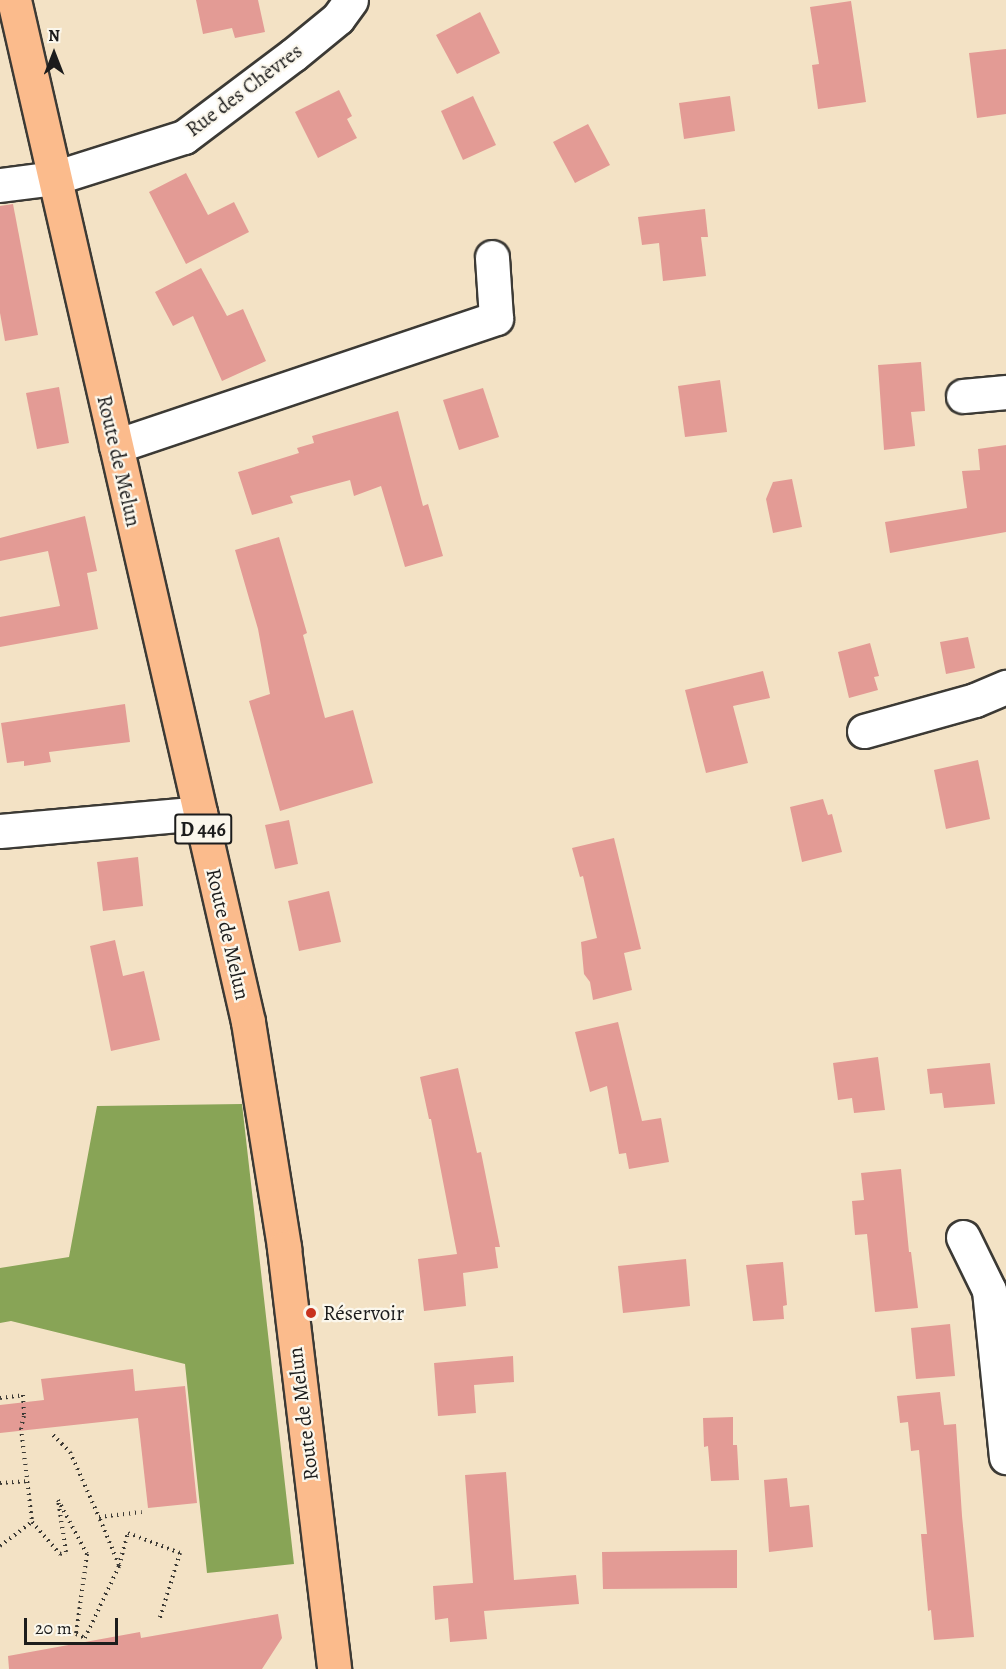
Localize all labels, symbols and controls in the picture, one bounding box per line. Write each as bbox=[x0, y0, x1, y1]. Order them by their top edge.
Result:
north arrow bbox=[24, 24, 84, 84]
text: N bbox=[48, 25, 60, 47]
street label: Rue des Chèvres bbox=[181, 38, 307, 142]
street label: Route de Melun bbox=[92, 393, 146, 529]
road number: D 446 bbox=[173, 812, 233, 846]
street label: Route de Melun bbox=[201, 866, 255, 1002]
place label: Réservoir bbox=[323, 1300, 404, 1326]
marker: Réservoir bbox=[304, 1306, 318, 1320]
street label: Route de Melun bbox=[282, 1346, 324, 1482]
scale bar bbox=[27, 1606, 122, 1644]
text: 20 m bbox=[35, 1616, 72, 1640]

